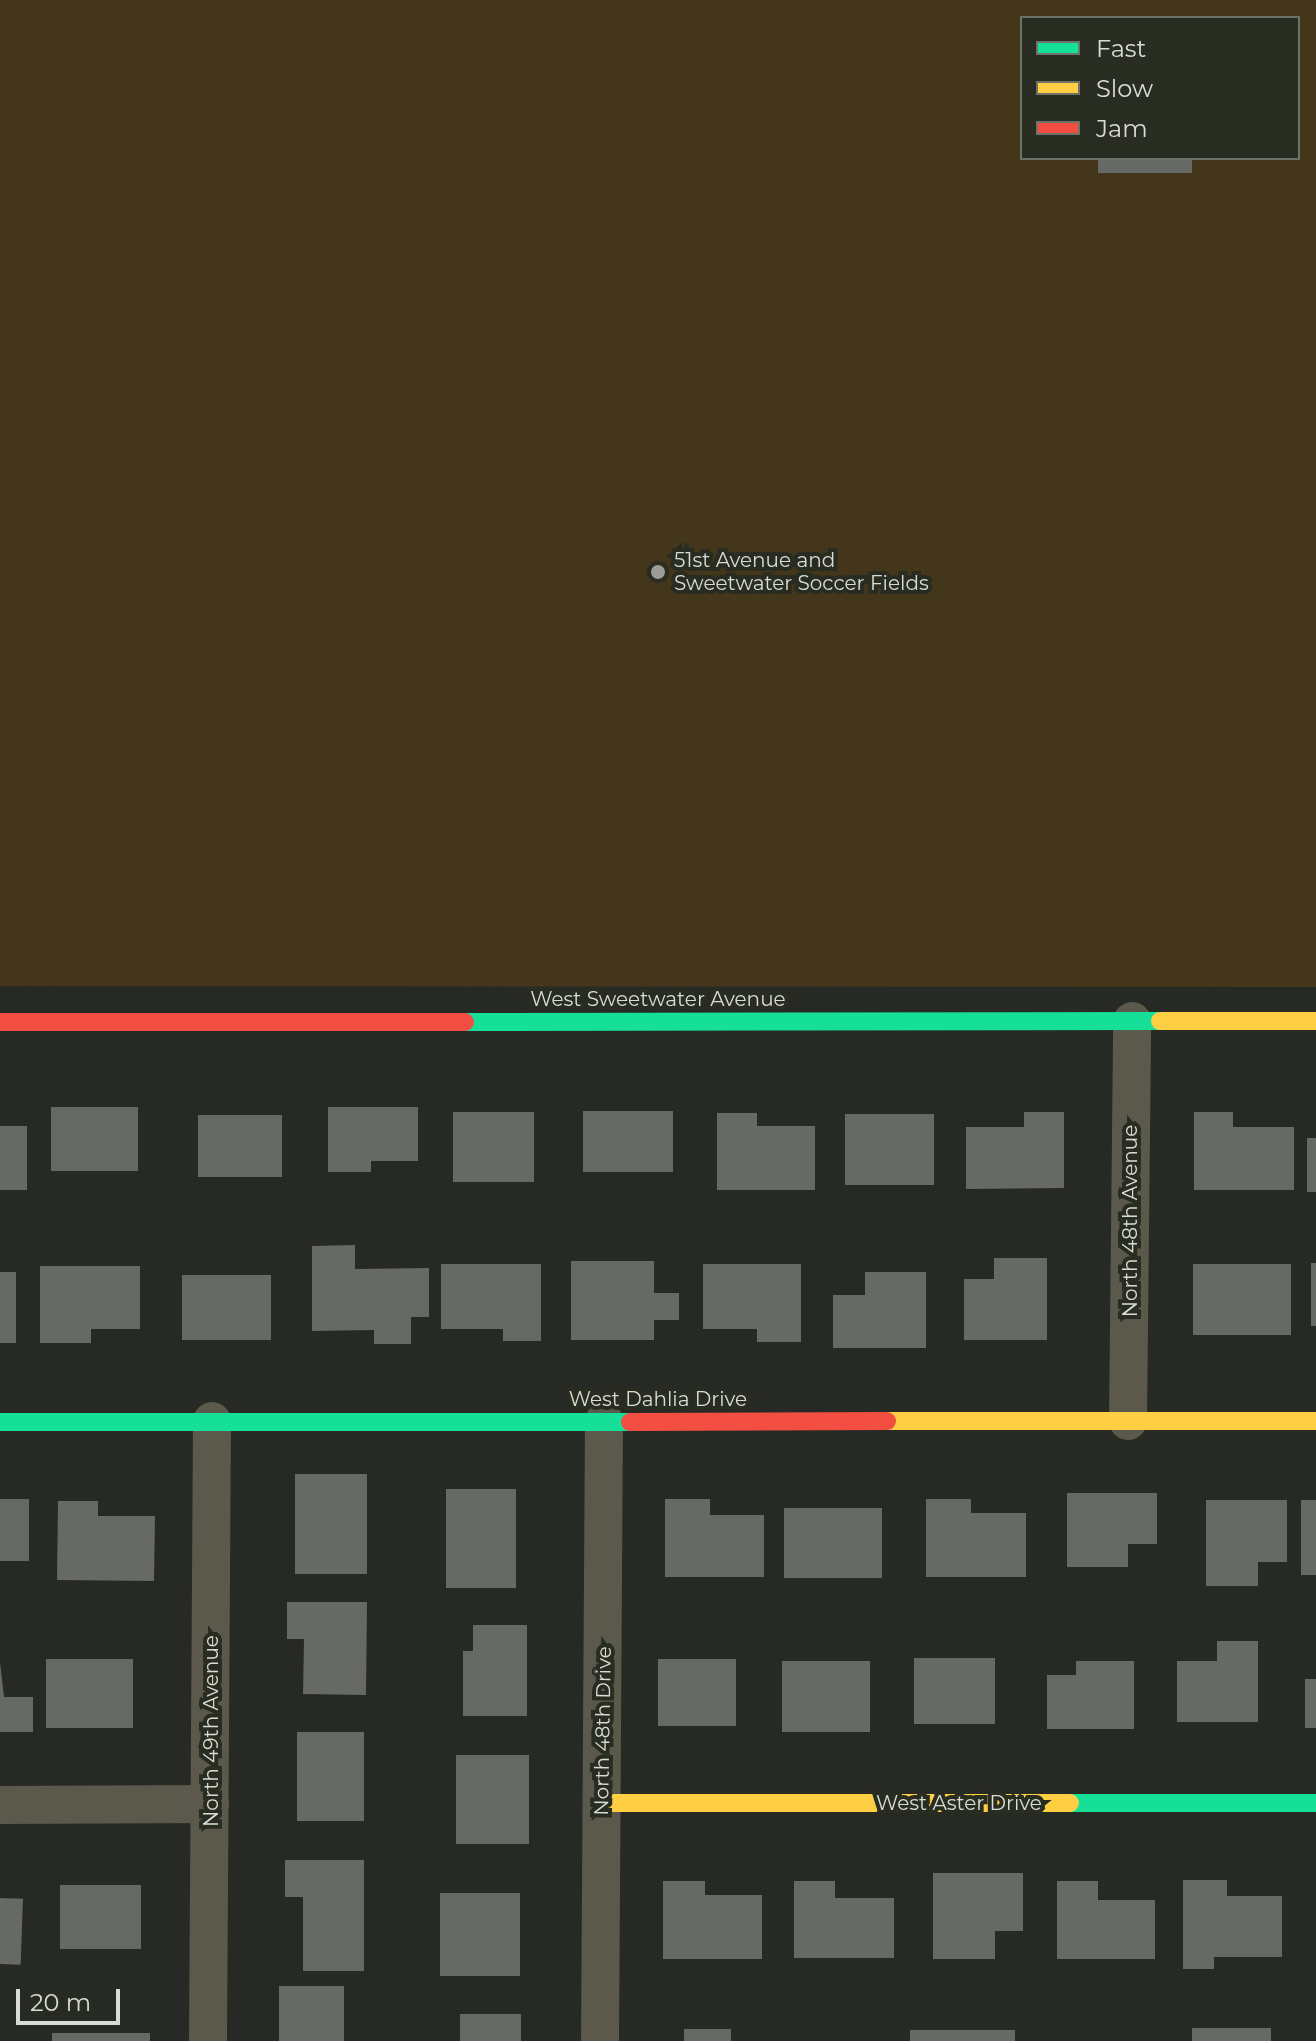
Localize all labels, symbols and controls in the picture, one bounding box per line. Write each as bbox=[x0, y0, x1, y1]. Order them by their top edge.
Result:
legend bbox=[1020, 16, 1300, 160]
text: Fast bbox=[1096, 34, 1146, 63]
text: Slow bbox=[1096, 74, 1153, 103]
text: Jam bbox=[1096, 114, 1148, 143]
place label: 51st Avenue and Sweetwater Soccer Fields bbox=[674, 548, 929, 595]
marker: 51st Avenue and Sweetwater Soccer Fields bbox=[649, 563, 667, 581]
street label: West Sweetwater Avenue bbox=[530, 987, 786, 1011]
street label: North 48th Avenue bbox=[1118, 1125, 1142, 1317]
street label: West Dahlia Drive bbox=[569, 1387, 747, 1411]
street label: North 49th Avenue bbox=[199, 1635, 223, 1827]
street label: North 48th Drive bbox=[590, 1646, 616, 1816]
street label: West Aster Drive bbox=[876, 1791, 1042, 1815]
scale bar bbox=[20, 1973, 124, 2023]
text: 20 m bbox=[30, 1988, 91, 2017]

